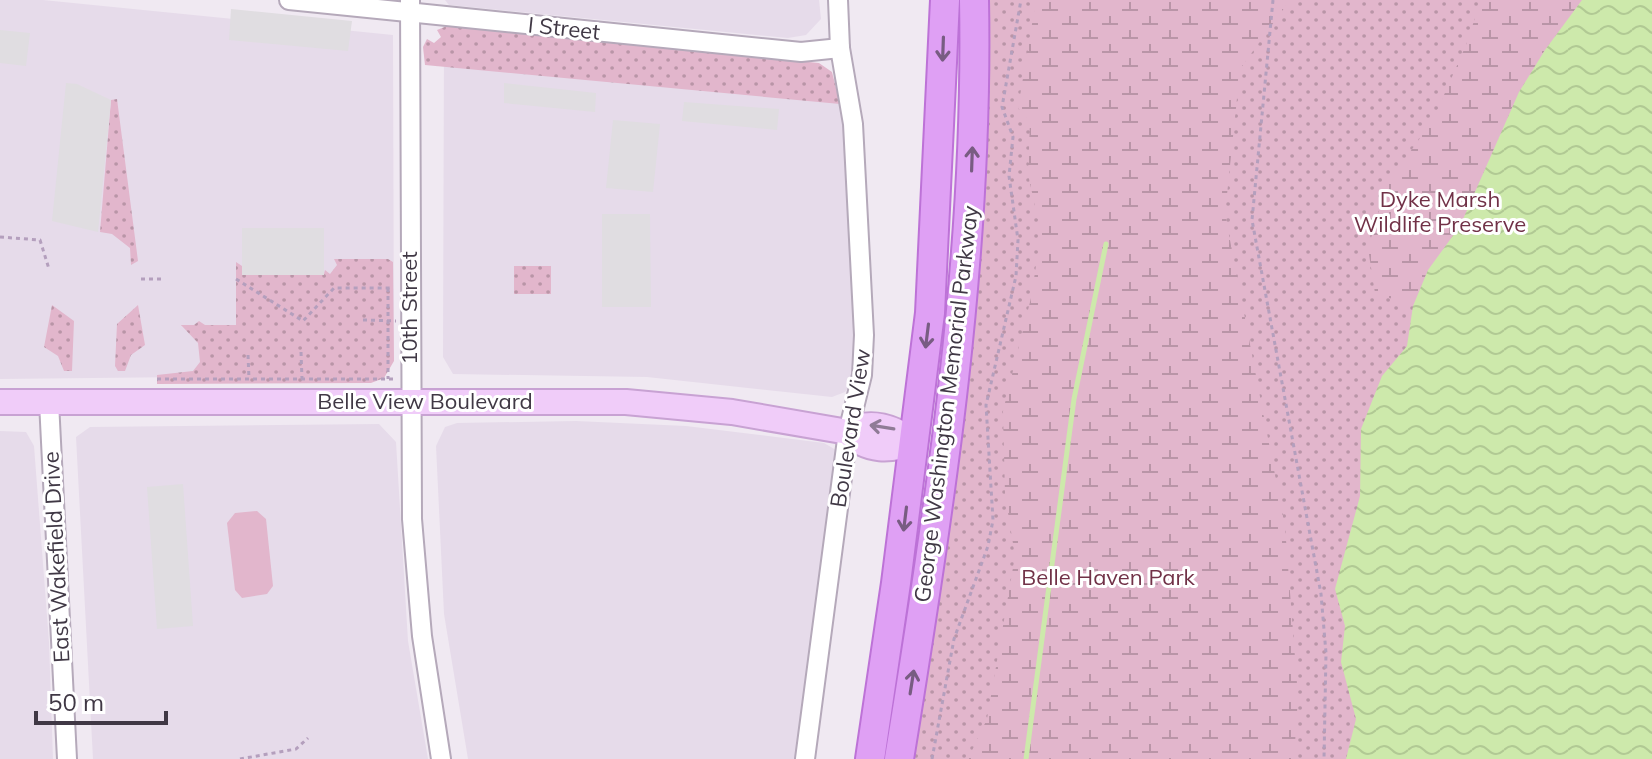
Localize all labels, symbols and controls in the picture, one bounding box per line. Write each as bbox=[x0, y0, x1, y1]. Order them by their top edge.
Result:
street label: I Street bbox=[527, 10, 602, 46]
one-way arrow bbox=[935, 35, 950, 62]
one-way arrow bbox=[965, 146, 980, 173]
park label: Dyke Marsh Wildlife Preserve bbox=[1354, 185, 1526, 238]
street label: George Washington Memorial Parkway bbox=[908, 204, 984, 604]
street label: 10th Street bbox=[395, 251, 423, 365]
one-way arrow bbox=[919, 323, 934, 348]
street label: Boulevard View bbox=[824, 347, 876, 509]
street label: Belle View Boulevard bbox=[317, 387, 533, 415]
one-way arrow bbox=[870, 419, 896, 434]
street label: East Wakefield Drive bbox=[36, 451, 76, 663]
one-way arrow bbox=[897, 506, 912, 532]
park label: Belle Haven Park bbox=[1021, 563, 1195, 591]
one-way arrow bbox=[905, 670, 920, 695]
scale bar bbox=[36, 675, 166, 725]
text: 50 m bbox=[48, 687, 104, 717]

